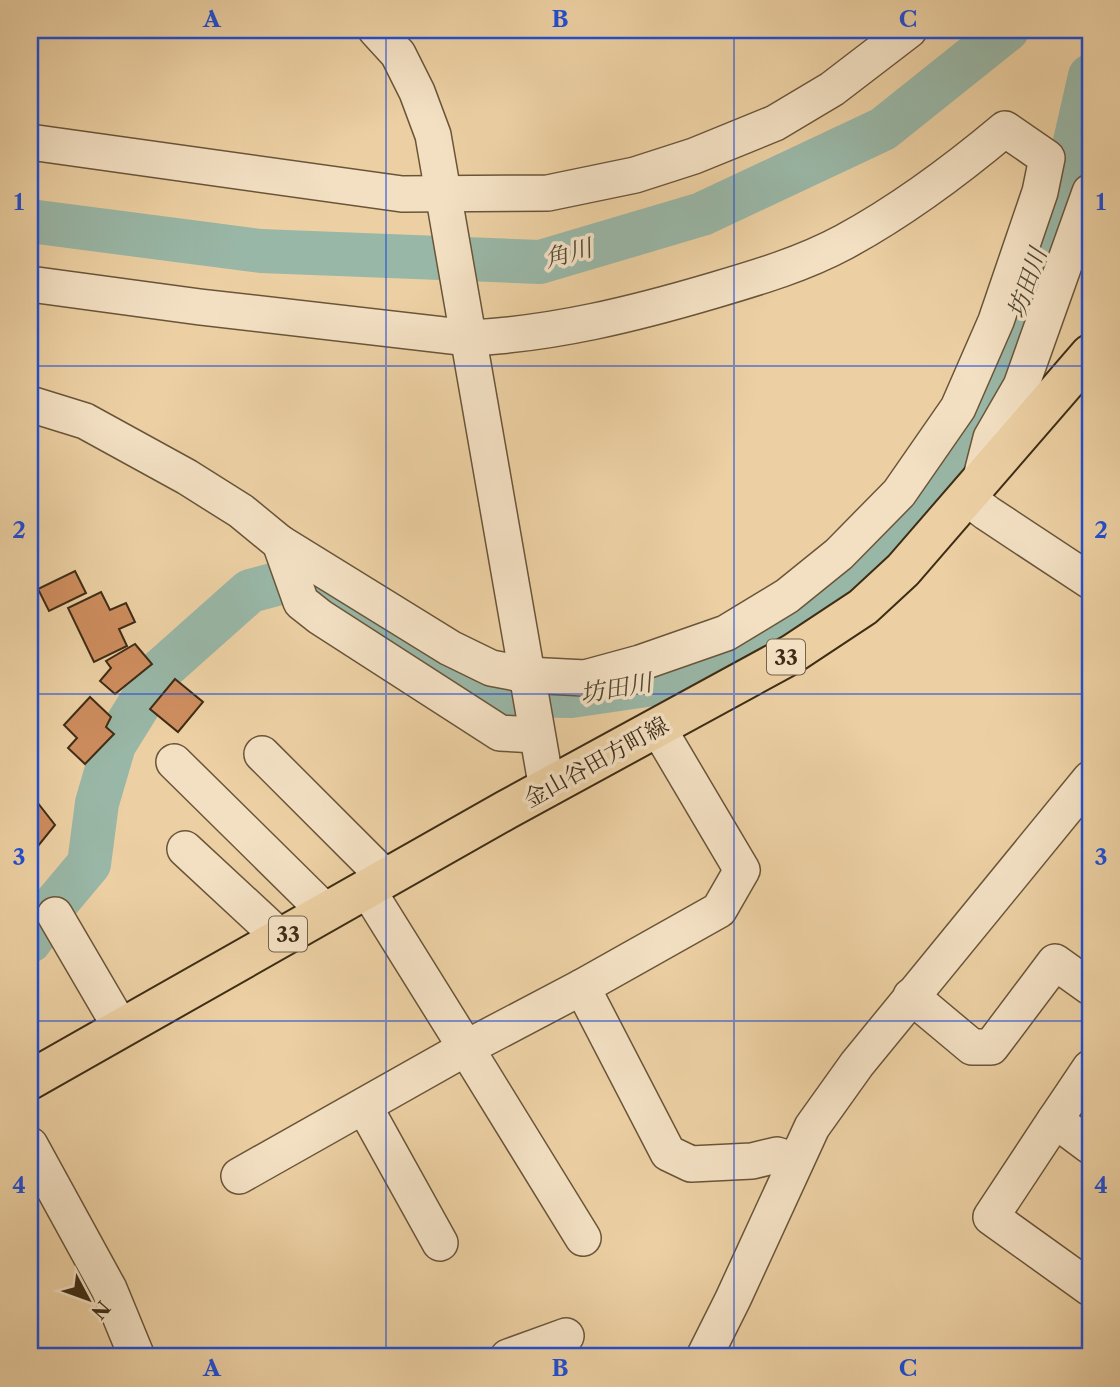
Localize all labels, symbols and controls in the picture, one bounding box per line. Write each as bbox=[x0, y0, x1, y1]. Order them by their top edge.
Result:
text: A bbox=[202, 5, 222, 33]
text: B bbox=[551, 5, 569, 33]
text: C bbox=[899, 5, 917, 33]
text: 1 bbox=[14, 188, 25, 216]
text: 1 bbox=[1096, 188, 1107, 216]
water label: 角川 bbox=[541, 232, 598, 273]
water label: 坊田川 bbox=[1002, 241, 1053, 322]
text: 2 bbox=[12, 516, 26, 544]
text: 2 bbox=[1094, 516, 1108, 544]
road number: 33 bbox=[767, 640, 805, 674]
water label: 坊田川 bbox=[578, 667, 657, 709]
street label: 金山谷田方町線 bbox=[519, 711, 673, 813]
text: 3 bbox=[13, 843, 26, 871]
text: 3 bbox=[1095, 843, 1108, 871]
road number: 33 bbox=[269, 916, 307, 951]
text: 4 bbox=[12, 1171, 26, 1199]
text: 4 bbox=[1094, 1171, 1108, 1199]
north arrow bbox=[52, 1264, 122, 1334]
text: N bbox=[86, 1296, 115, 1324]
text: A bbox=[202, 1354, 222, 1382]
text: B bbox=[551, 1354, 569, 1382]
text: C bbox=[899, 1354, 917, 1382]

